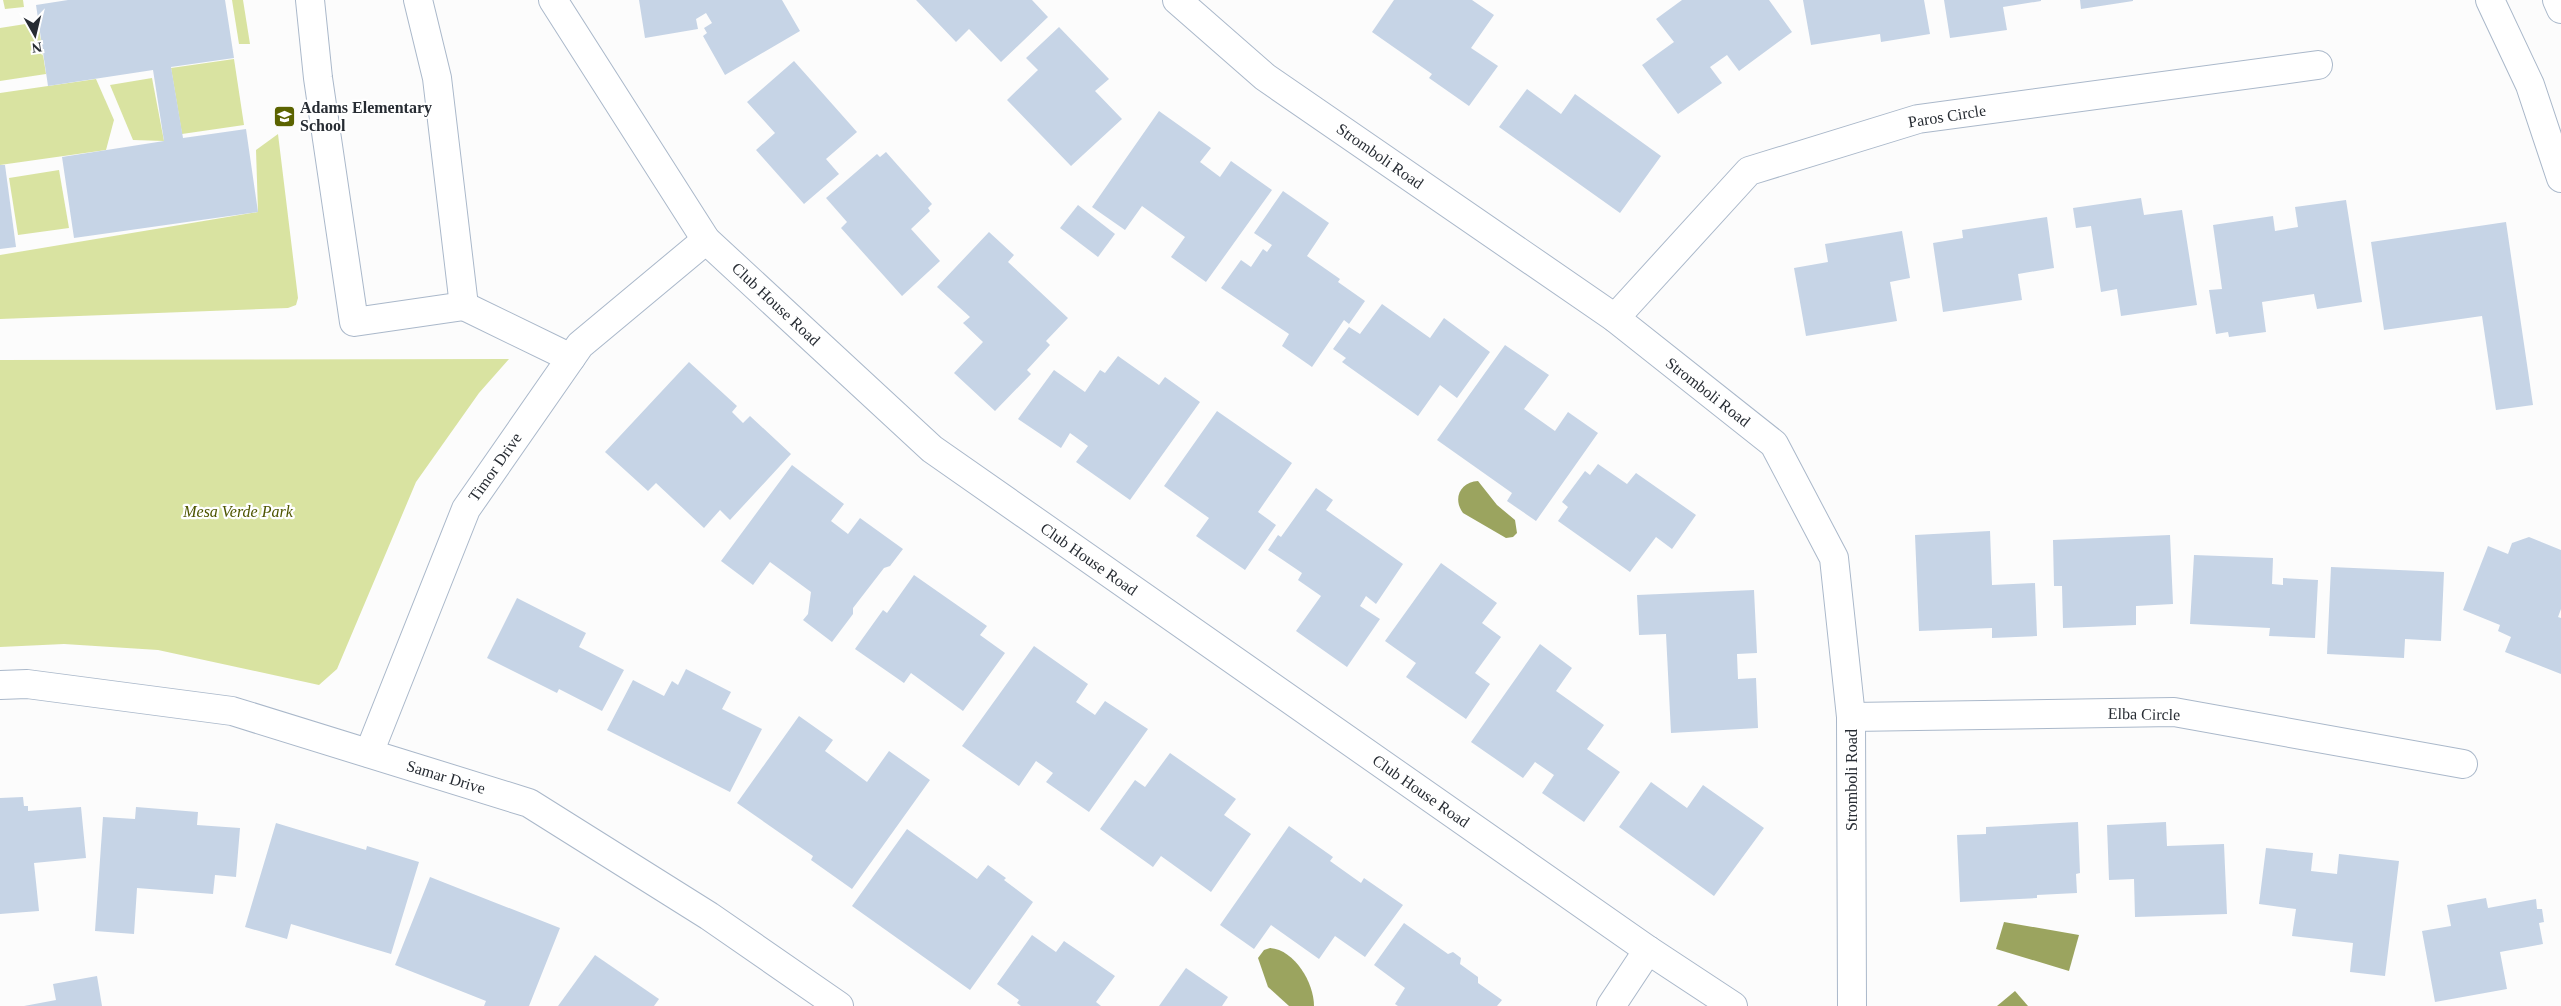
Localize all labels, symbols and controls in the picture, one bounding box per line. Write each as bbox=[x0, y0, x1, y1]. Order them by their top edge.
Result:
north arrow bbox=[10, 10, 60, 60]
text: N bbox=[31, 39, 43, 56]
place label: Adams Elementary School bbox=[300, 99, 432, 134]
street label: Paros Circle bbox=[1907, 101, 1987, 131]
school or university icon: Adams Elementary School bbox=[272, 104, 296, 128]
street label: Stromboli Road bbox=[1333, 120, 1427, 192]
street label: Club House Road bbox=[729, 259, 823, 349]
street label: Stromboli Road bbox=[1663, 354, 1753, 430]
street label: Timor Drive bbox=[465, 429, 525, 505]
park label: Mesa Verde Park bbox=[182, 503, 294, 520]
street label: Club House Road bbox=[1038, 519, 1140, 599]
street label: Elba Circle bbox=[2108, 705, 2180, 723]
street label: Stromboli Road bbox=[1843, 729, 1860, 831]
street label: Club House Road bbox=[1370, 751, 1472, 831]
street label: Samar Drive bbox=[405, 757, 487, 797]

